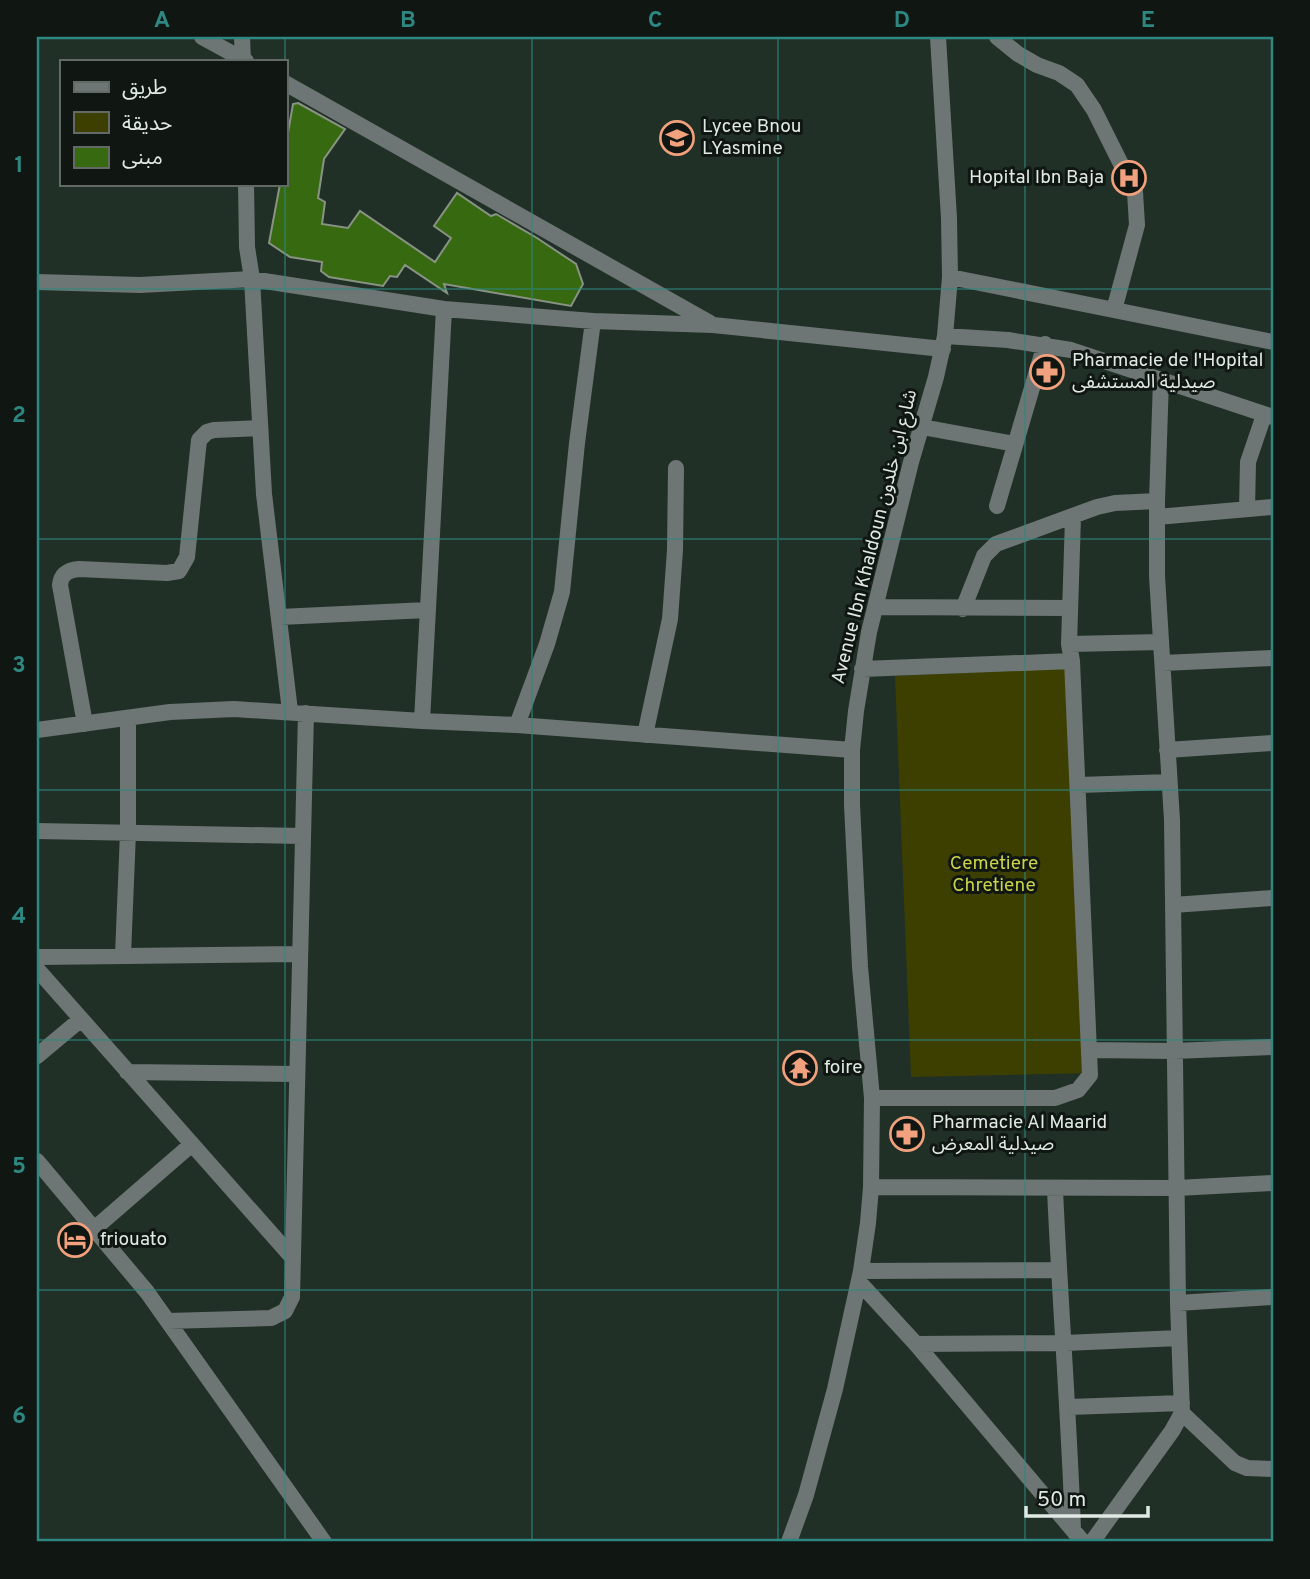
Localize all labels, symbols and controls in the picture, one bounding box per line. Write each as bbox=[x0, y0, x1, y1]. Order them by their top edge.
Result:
text: A bbox=[154, 7, 170, 36]
text: B bbox=[400, 7, 416, 36]
text: C bbox=[648, 7, 662, 36]
text: D bbox=[894, 7, 910, 36]
text: E bbox=[1141, 7, 1155, 36]
legend bbox=[60, 60, 287, 186]
text: طريق bbox=[122, 75, 167, 102]
text: حديقة bbox=[122, 111, 172, 138]
place label: Lycee Bnou LYasmine bbox=[702, 115, 801, 161]
school or university icon: Lycee Bnou LYasmine bbox=[658, 119, 696, 157]
text: مبنى bbox=[122, 145, 163, 172]
text: 1 bbox=[14, 152, 24, 181]
hospital icon: Hopital Ibn Baja bbox=[1110, 159, 1148, 197]
place label: Hopital Ibn Baja bbox=[969, 166, 1104, 190]
place label: Pharmacie de l'Hopital صيدلية المستشفى bbox=[1072, 349, 1264, 395]
pharmacy icon: Pharmacie de l'Hopital صيدلية المستشفى bbox=[1028, 353, 1066, 391]
street label: Avenue Ibn Khaldoun شارع ابن خلدون bbox=[827, 387, 923, 687]
text: 2 bbox=[12, 402, 26, 431]
text: 3 bbox=[12, 652, 26, 681]
park label: Cemetiere Chretiene bbox=[950, 852, 1038, 898]
text: 4 bbox=[12, 903, 26, 932]
temple icon: foire bbox=[781, 1049, 819, 1087]
place label: foire bbox=[824, 1056, 862, 1080]
place label: Pharmacie Al Maarid صيدلية المعرض bbox=[932, 1111, 1107, 1157]
pharmacy icon: Pharmacie Al Maarid صيدلية المعرض bbox=[888, 1115, 926, 1153]
text: 5 bbox=[12, 1153, 26, 1182]
hotel icon: friouato bbox=[56, 1221, 94, 1259]
place label: friouato bbox=[100, 1228, 167, 1252]
text: 6 bbox=[12, 1403, 26, 1432]
scale bar bbox=[1026, 1474, 1149, 1518]
text: 50 m bbox=[1037, 1487, 1086, 1514]

